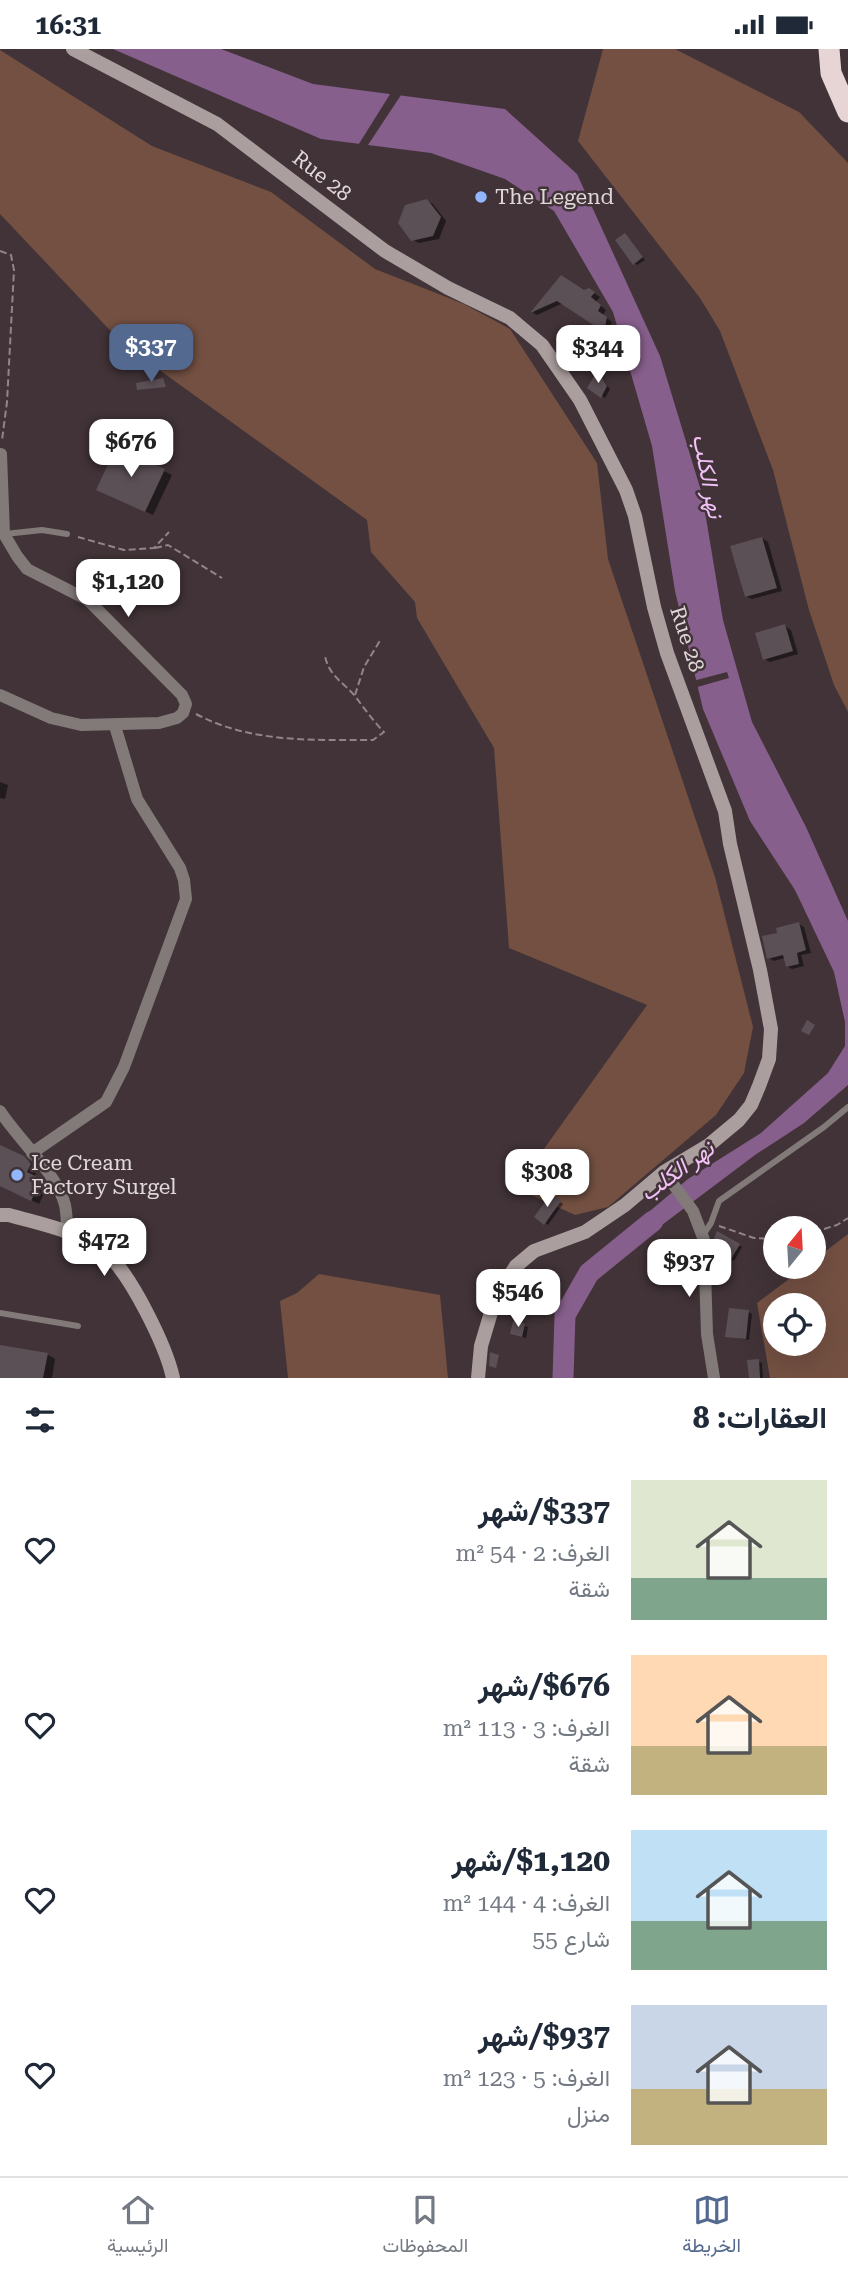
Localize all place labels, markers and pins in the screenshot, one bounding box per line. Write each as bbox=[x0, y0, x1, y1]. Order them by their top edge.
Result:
place label: The Legend bbox=[495, 185, 614, 209]
marker: The Legend bbox=[473, 189, 489, 205]
pin: $337 bbox=[110, 325, 192, 384]
pin: $344 bbox=[557, 325, 639, 385]
pin: $676 bbox=[90, 419, 172, 479]
pin: $1,120 bbox=[71, 559, 185, 619]
pin: $308 bbox=[506, 1149, 588, 1209]
place label: Ice Cream Factory Surgel bbox=[31, 1151, 177, 1199]
marker: Ice Cream Factory Surgel bbox=[9, 1167, 25, 1183]
pin: $472 bbox=[63, 1219, 145, 1278]
pin: $937 bbox=[648, 1239, 730, 1299]
pin: $546 bbox=[477, 1269, 559, 1329]

